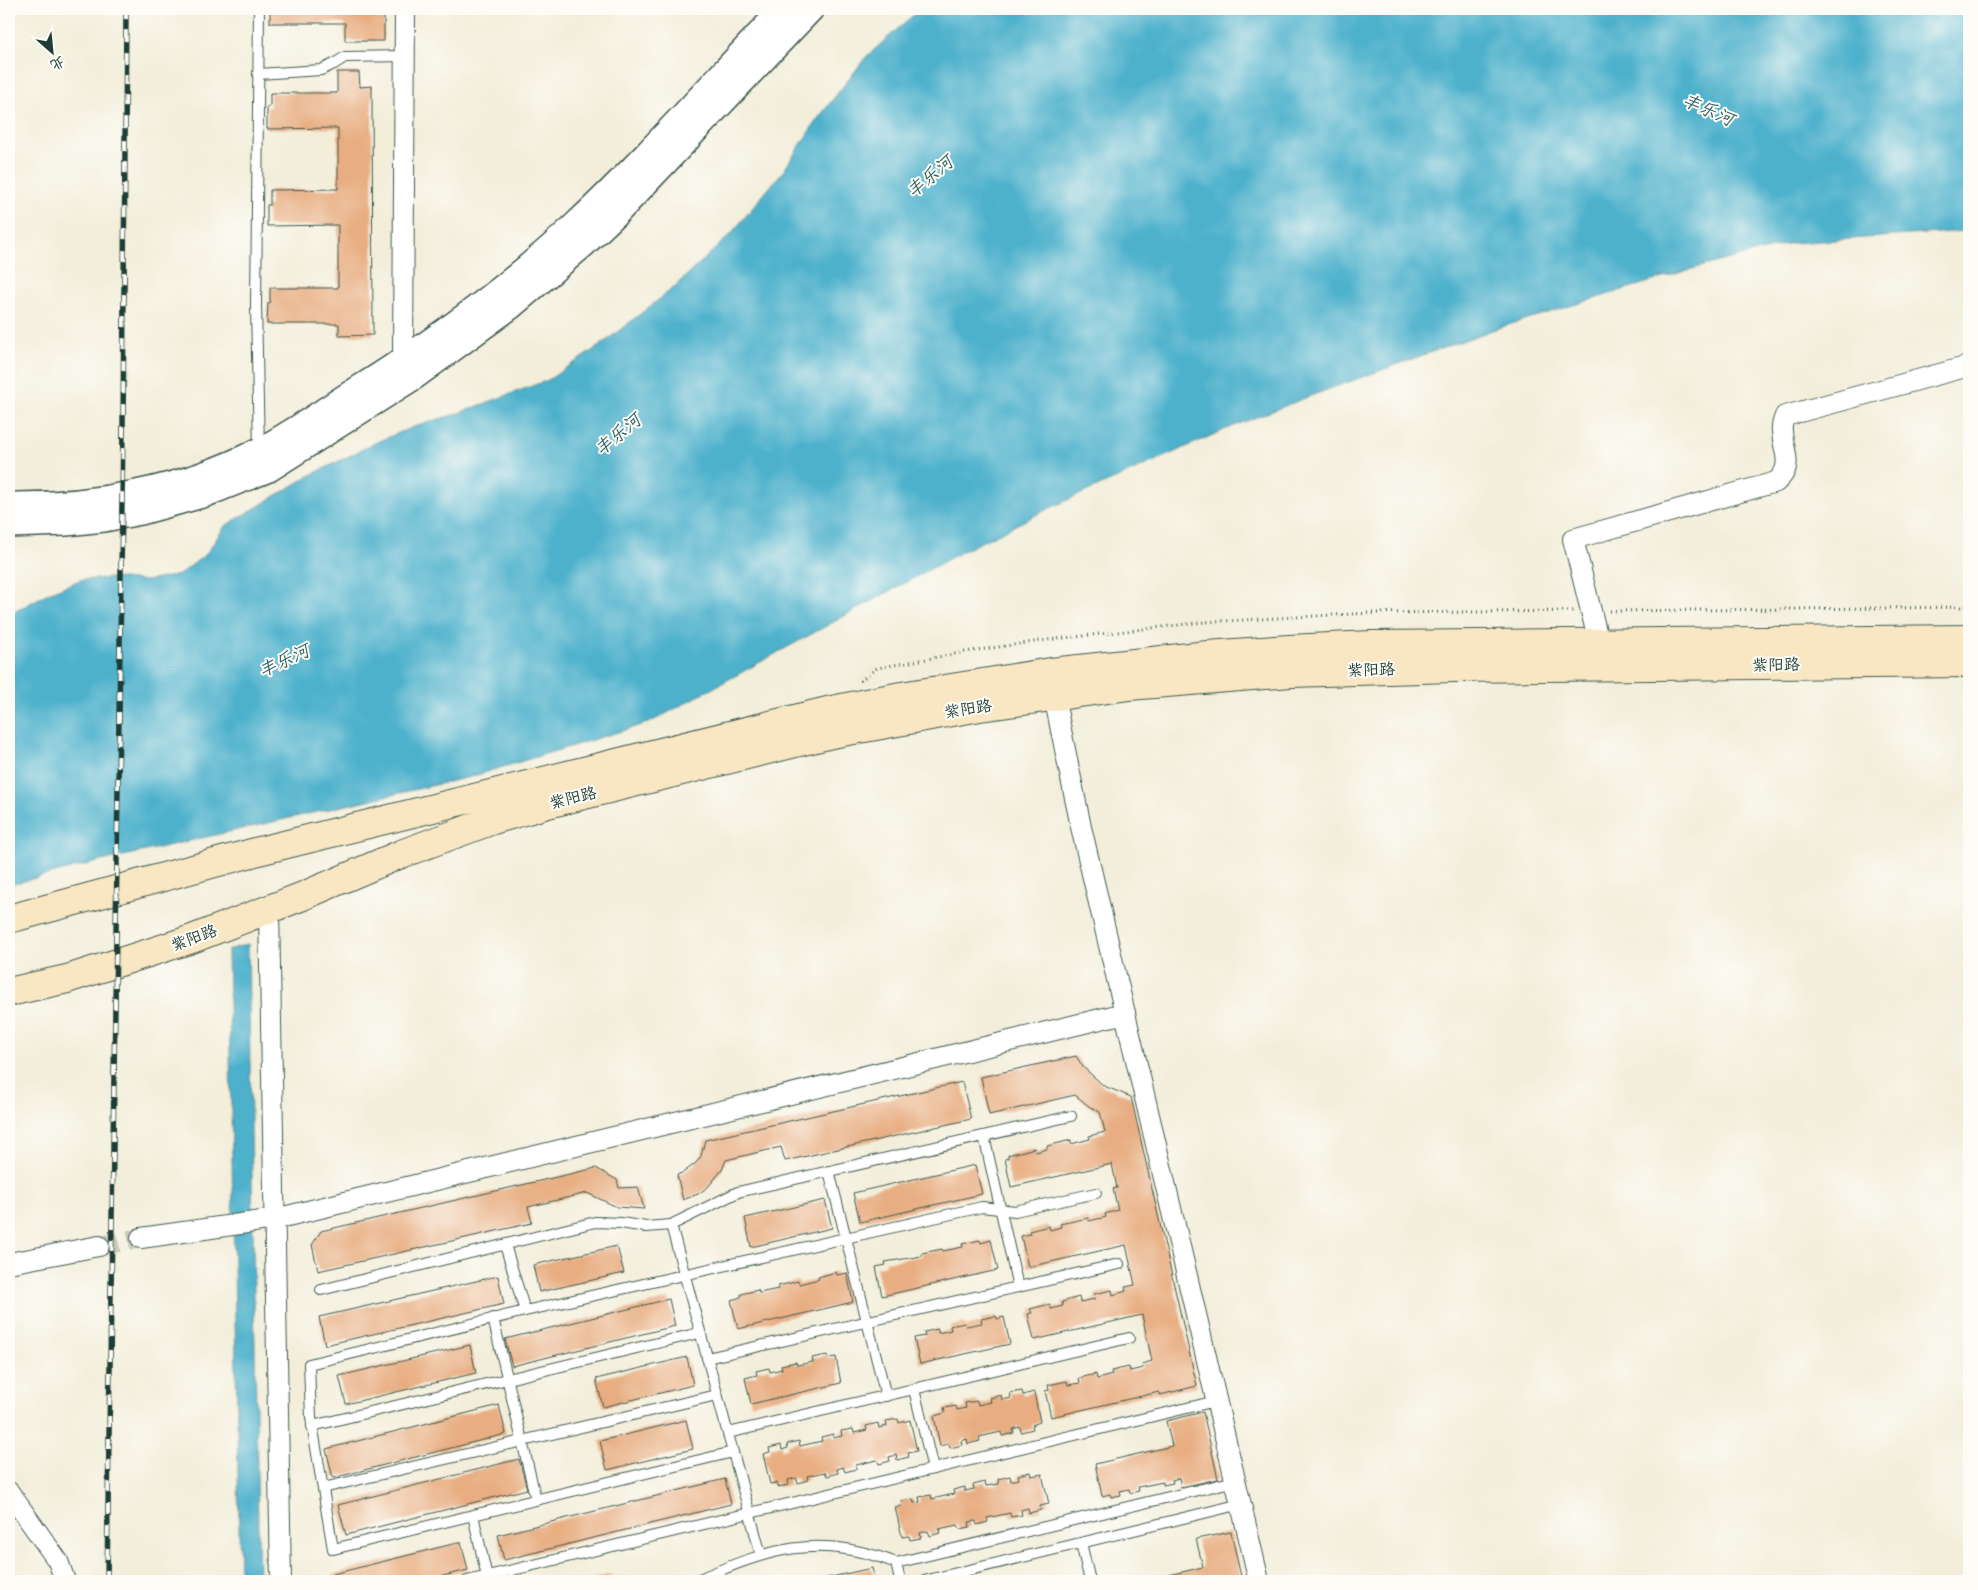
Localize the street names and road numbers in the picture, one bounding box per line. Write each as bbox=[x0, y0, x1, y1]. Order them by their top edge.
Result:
street label: 紫阳路 bbox=[1752, 656, 1800, 674]
street label: 紫阳路 bbox=[1347, 660, 1395, 680]
street label: 紫阳路 bbox=[943, 696, 993, 722]
street label: 紫阳路 bbox=[548, 783, 598, 813]
street label: 紫阳路 bbox=[168, 921, 220, 955]

